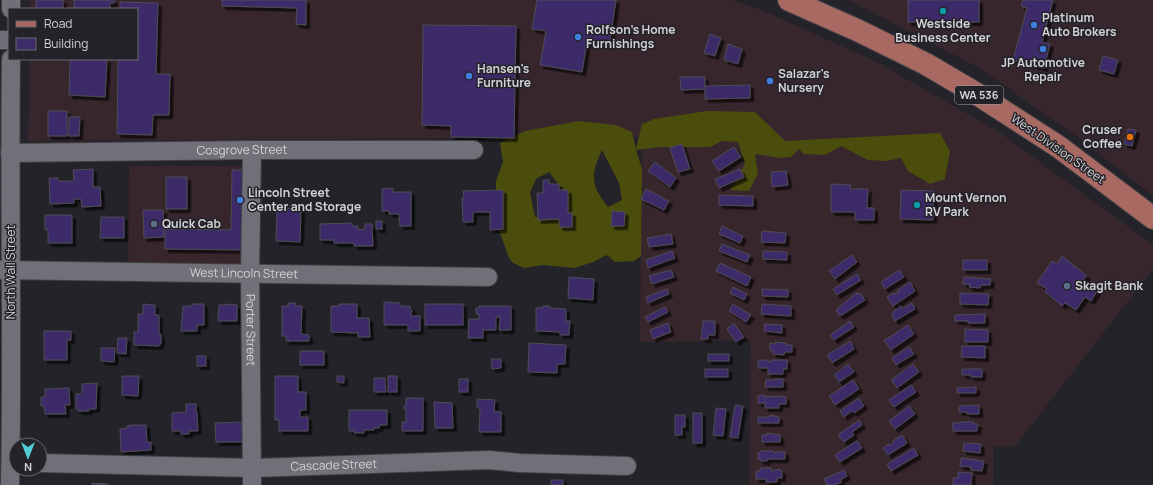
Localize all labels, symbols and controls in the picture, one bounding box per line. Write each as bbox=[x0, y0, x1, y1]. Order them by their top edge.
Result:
marker: Westside Business Center bbox=[938, 6, 948, 16]
legend bbox=[8, 8, 138, 60]
place label: Platinum Auto Brokers bbox=[1042, 9, 1117, 40]
text: Road bbox=[44, 15, 72, 32]
place label: Westside Business Center bbox=[895, 15, 991, 46]
marker: Platinum Auto Brokers bbox=[1029, 20, 1039, 30]
place label: Rolfson’s Home Furnishings bbox=[586, 21, 676, 52]
marker: Rolfson’s Home Furnishings bbox=[573, 32, 583, 42]
text: Building bbox=[44, 35, 88, 52]
marker: JP Automotive Repair bbox=[1038, 44, 1048, 54]
place label: JP Automotive Repair bbox=[1001, 54, 1085, 85]
place label: Hansen's Furniture bbox=[477, 60, 531, 91]
place label: Salazar's Nursery bbox=[778, 65, 830, 96]
marker: Hansen's Furniture bbox=[464, 71, 474, 81]
marker: Salazar's Nursery bbox=[765, 76, 775, 86]
road number: WA 536 bbox=[955, 86, 1003, 104]
street label: West Division Street bbox=[1008, 110, 1109, 188]
place label: Cruser Coffee bbox=[1082, 121, 1122, 152]
marker: Cruser Coffee bbox=[1125, 132, 1135, 142]
street label: Cosgrove Street bbox=[197, 141, 288, 159]
place label: Lincoln Street Center and Storage bbox=[248, 184, 361, 215]
place label: Mount Vernon RV Park bbox=[925, 189, 1007, 220]
marker: Lincoln Street Center and Storage bbox=[235, 195, 245, 205]
marker: Mount Vernon RV Park bbox=[912, 200, 922, 210]
place label: Quick Cab bbox=[162, 215, 221, 232]
marker: Quick Cab bbox=[149, 219, 159, 229]
street label: North Wall Street bbox=[2, 225, 19, 319]
street label: West Lincoln Street bbox=[190, 264, 298, 282]
place label: Skagit Bank bbox=[1075, 277, 1144, 294]
marker: Skagit Bank bbox=[1062, 281, 1072, 291]
street label: Porter Street bbox=[242, 294, 260, 366]
north arrow bbox=[8, 437, 48, 477]
street label: Cascade Street bbox=[290, 455, 378, 475]
text: N bbox=[24, 460, 32, 475]

